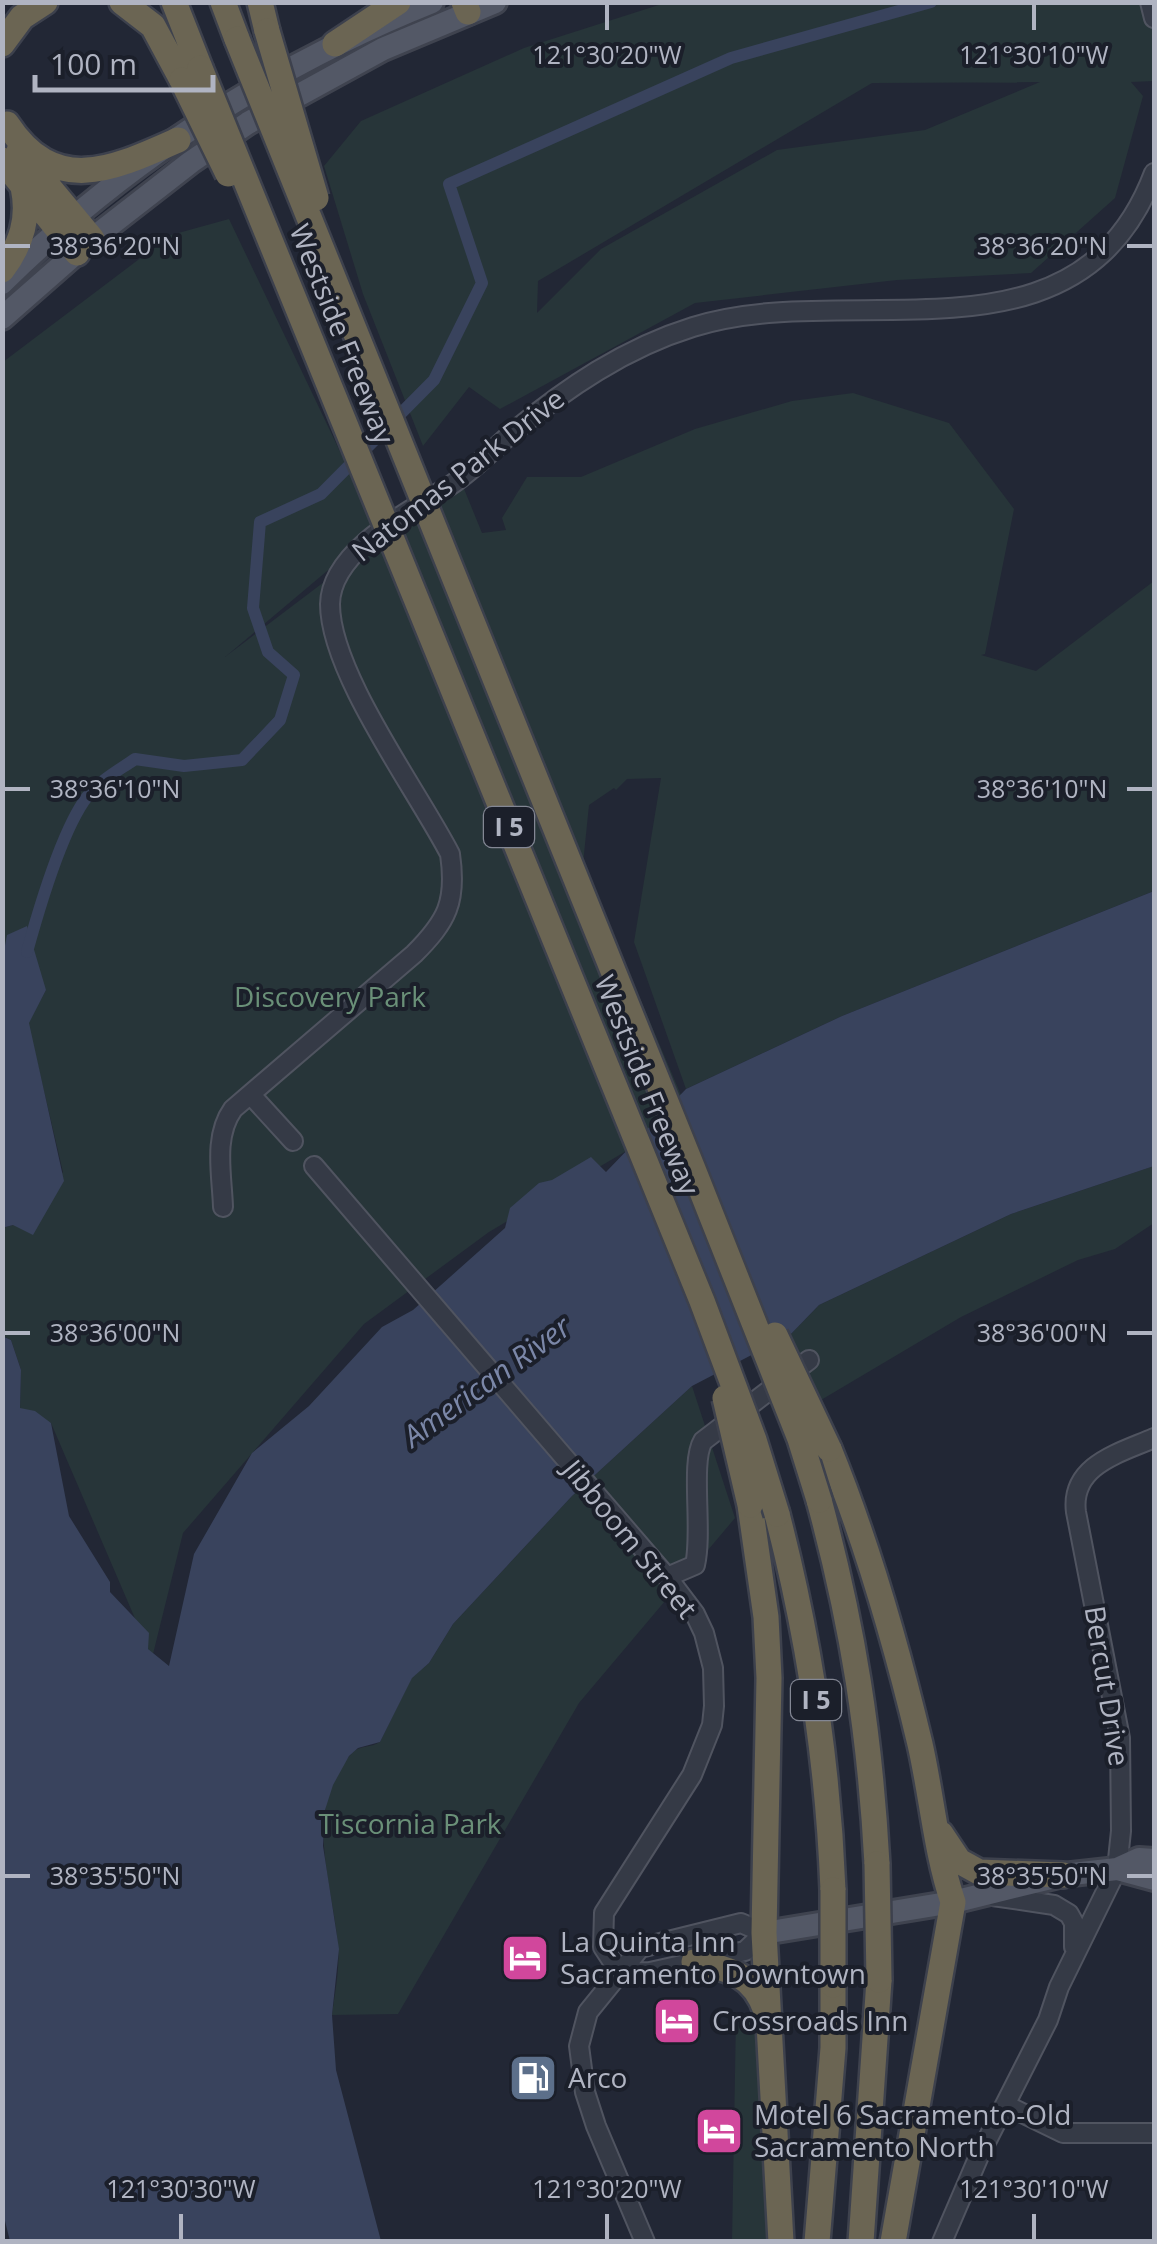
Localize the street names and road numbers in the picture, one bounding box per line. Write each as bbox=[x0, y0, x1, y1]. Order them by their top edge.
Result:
street label: Westside Freeway bbox=[281, 218, 405, 450]
street label: Natomas Park Drive bbox=[343, 379, 571, 569]
road number: I 5 bbox=[484, 807, 534, 847]
street label: Westside Freeway bbox=[586, 969, 710, 1201]
street label: Jibboom Street bbox=[553, 1449, 707, 1626]
street label: Bercut Drive bbox=[1077, 1603, 1139, 1769]
road number: I 5 bbox=[791, 1680, 841, 1720]

